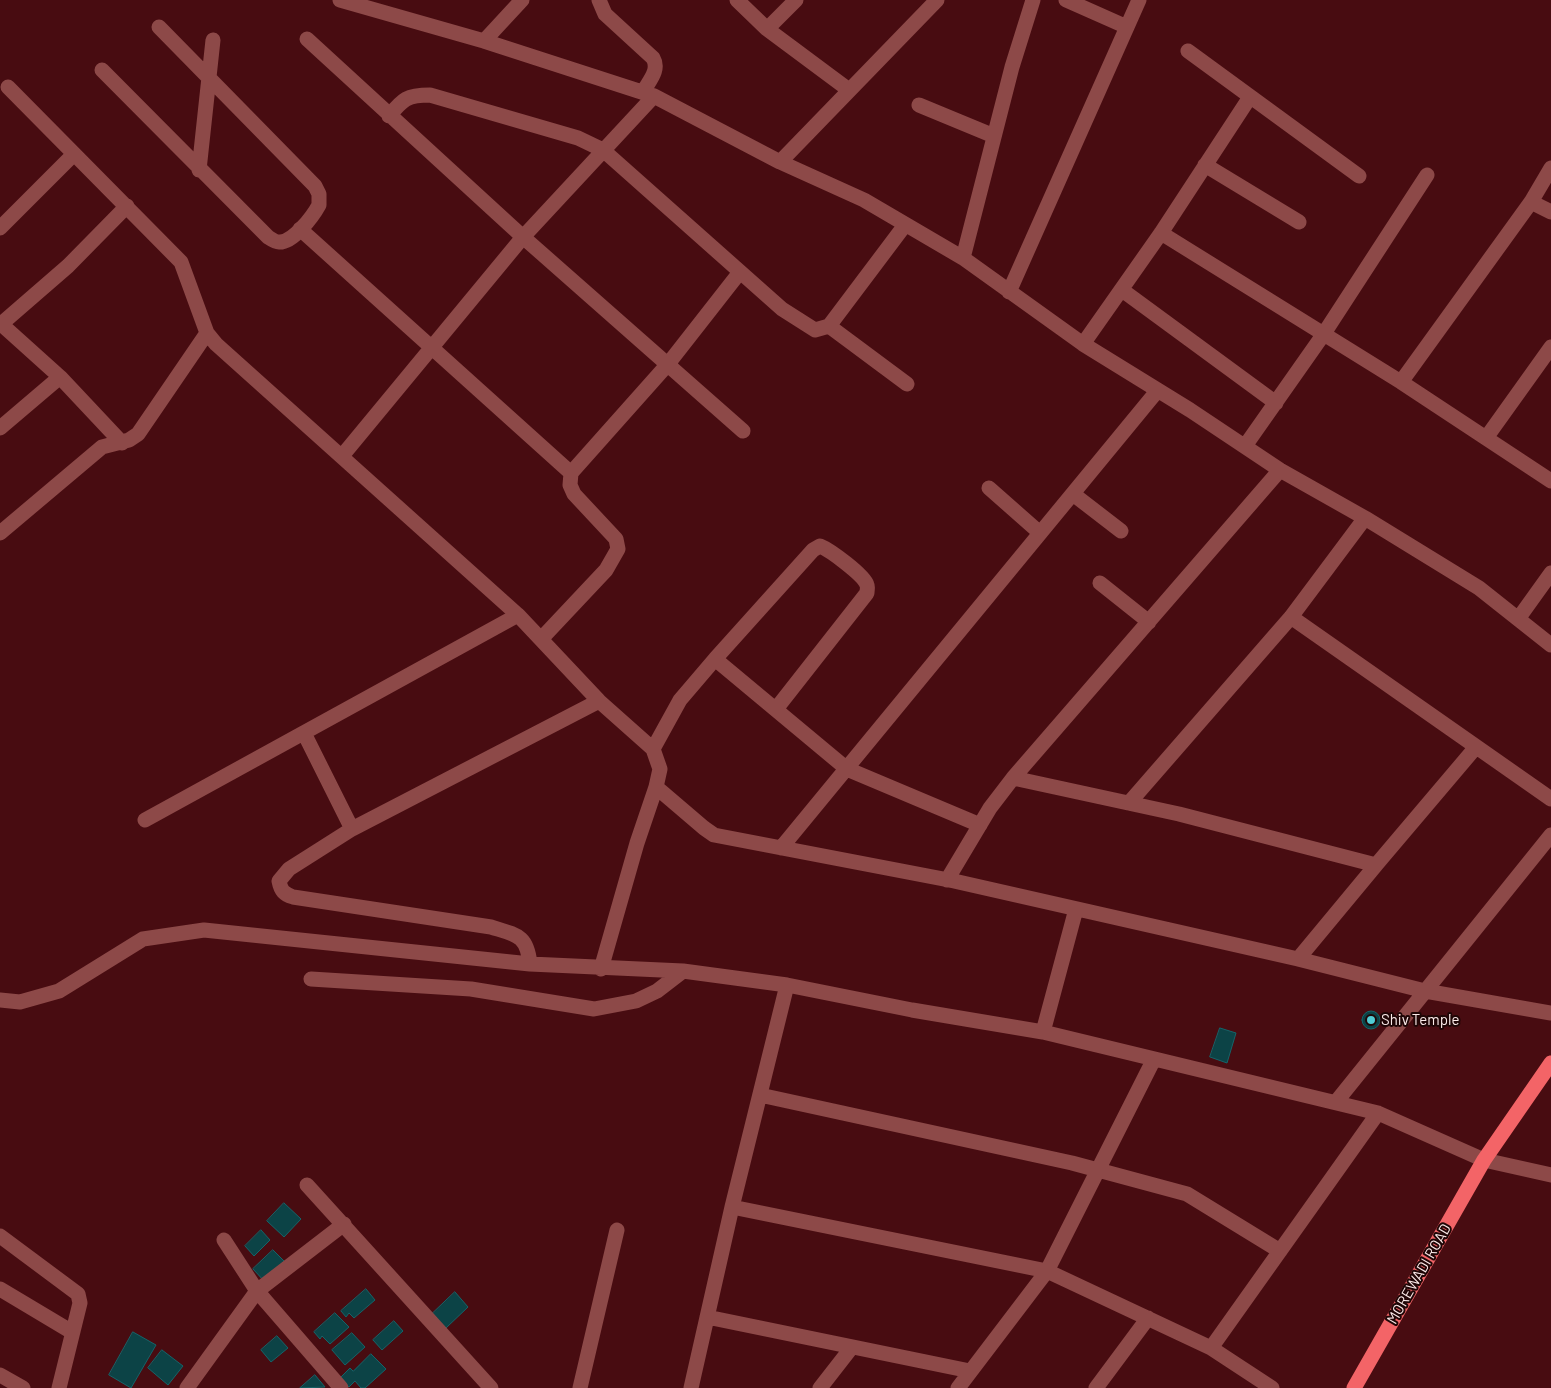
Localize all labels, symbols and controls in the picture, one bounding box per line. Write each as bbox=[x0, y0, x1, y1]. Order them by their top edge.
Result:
place label: Shiv Temple bbox=[1381, 1011, 1459, 1029]
marker: Shiv Temple bbox=[1365, 1014, 1377, 1026]
street label: MOREWADI ROAD bbox=[1383, 1221, 1455, 1327]

